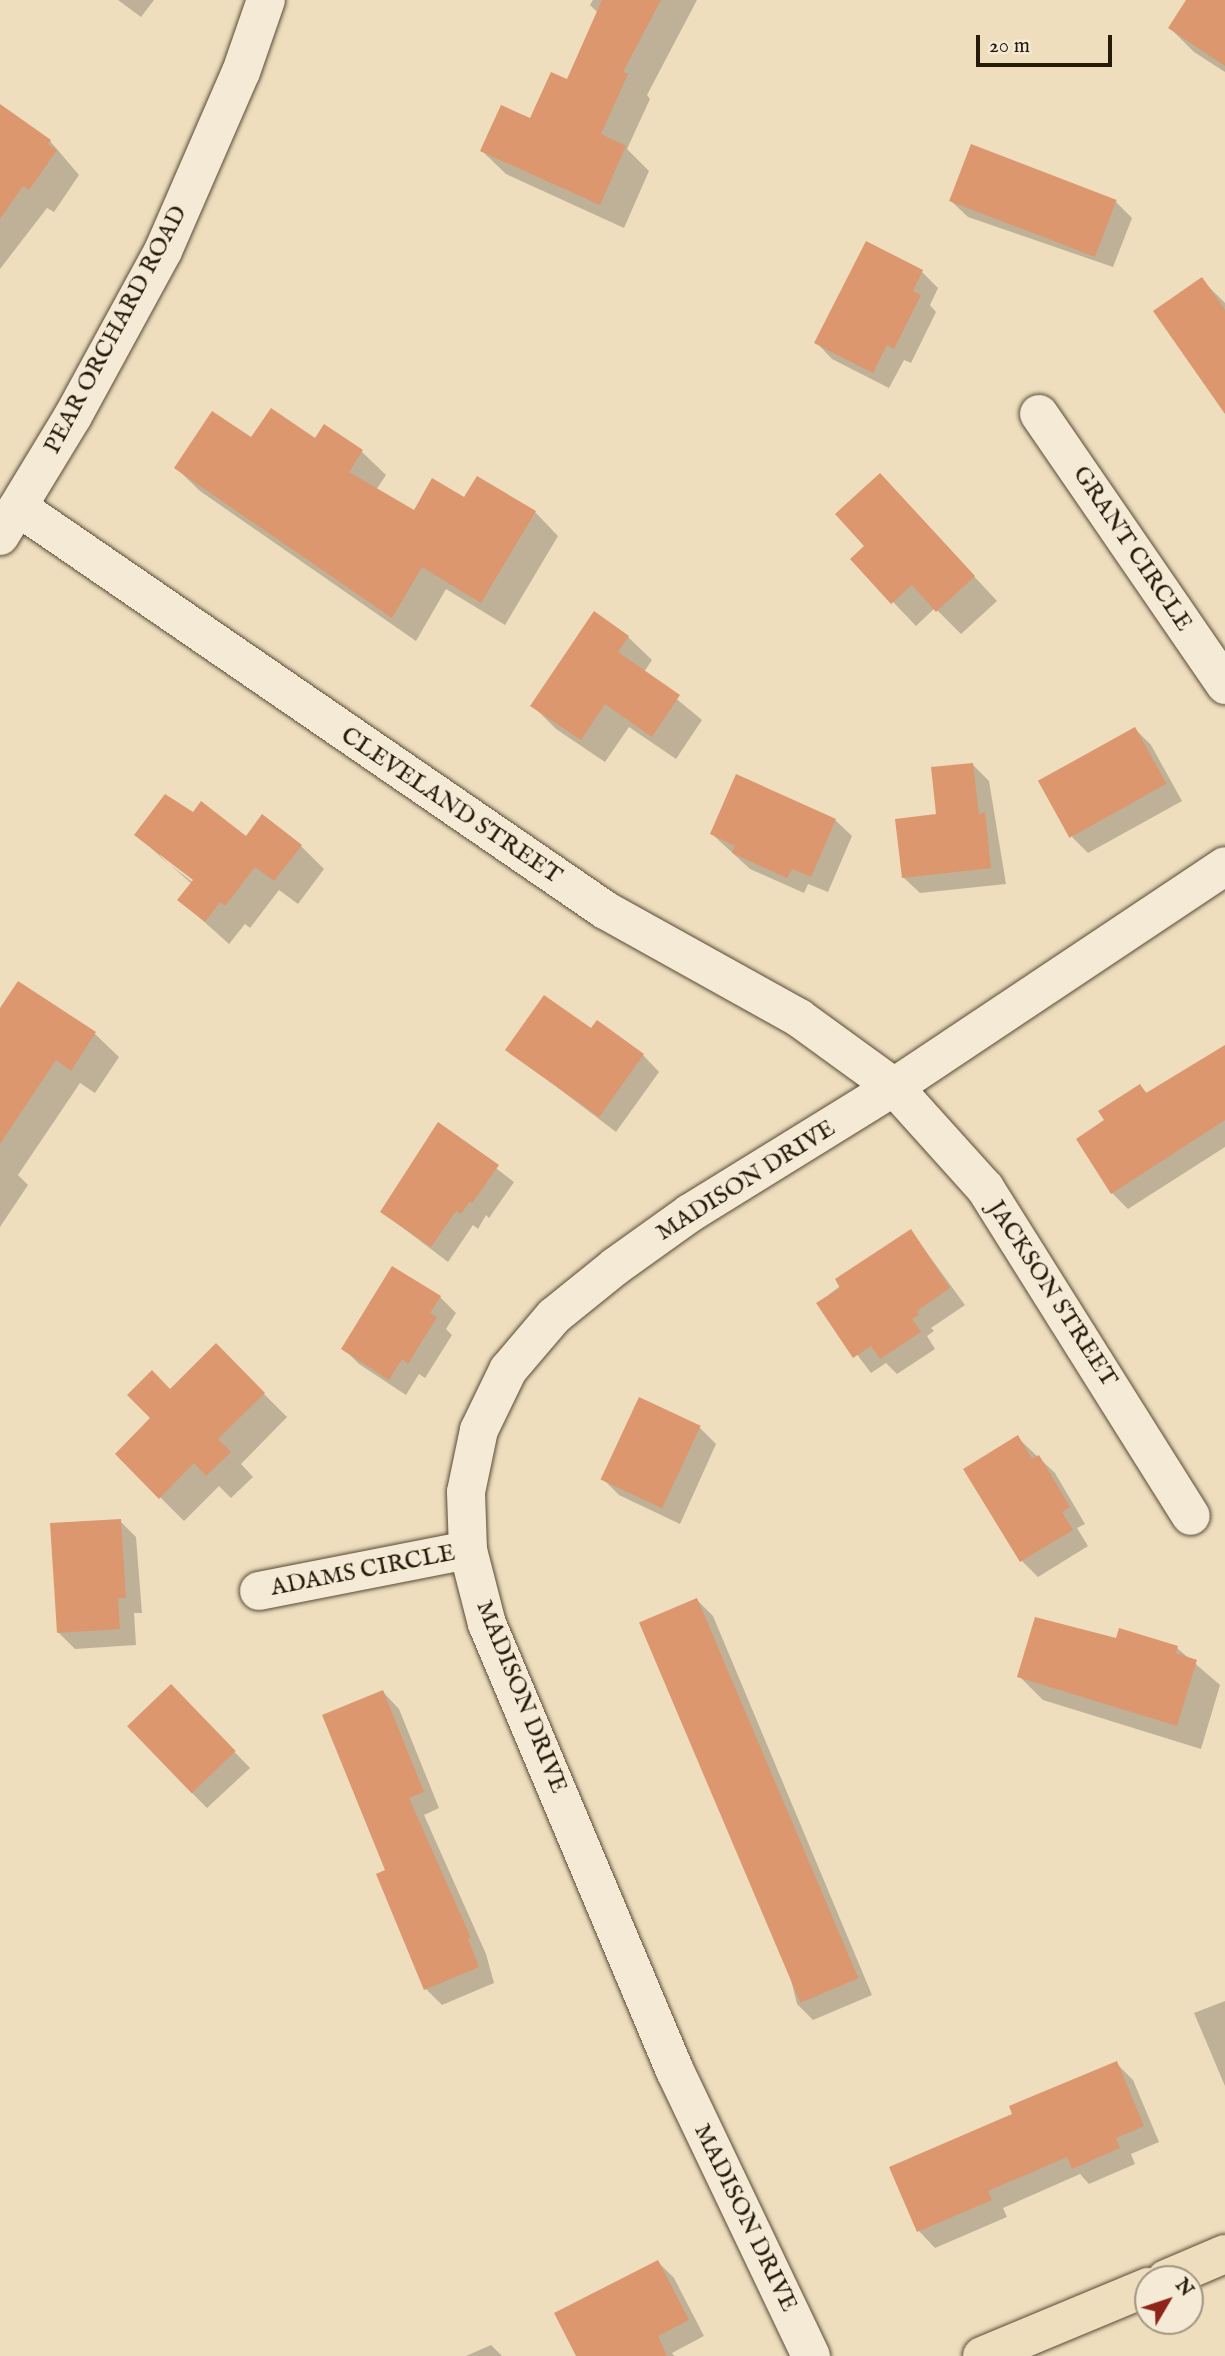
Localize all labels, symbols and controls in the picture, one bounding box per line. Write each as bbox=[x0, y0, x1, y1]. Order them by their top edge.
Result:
scale bar bbox=[980, 21, 1116, 65]
text: 20 m bbox=[989, 33, 1030, 60]
street label: PEAR ORCHARD ROAD bbox=[38, 201, 194, 459]
street label: GRANT CIRCLE bbox=[1066, 461, 1198, 637]
street label: CLEVELAND STREET bbox=[335, 721, 567, 891]
street label: MADISON DRIVE bbox=[651, 1114, 841, 1248]
street label: JACKSON STREET bbox=[981, 1196, 1123, 1392]
street label: ADAMS CIRCLE bbox=[268, 1539, 458, 1603]
street label: MADISON DRIVE bbox=[469, 1596, 573, 1798]
street label: MADISON DRIVE bbox=[687, 2119, 803, 2317]
north arrow bbox=[1134, 2265, 1204, 2335]
text: N bbox=[1169, 2274, 1198, 2302]

